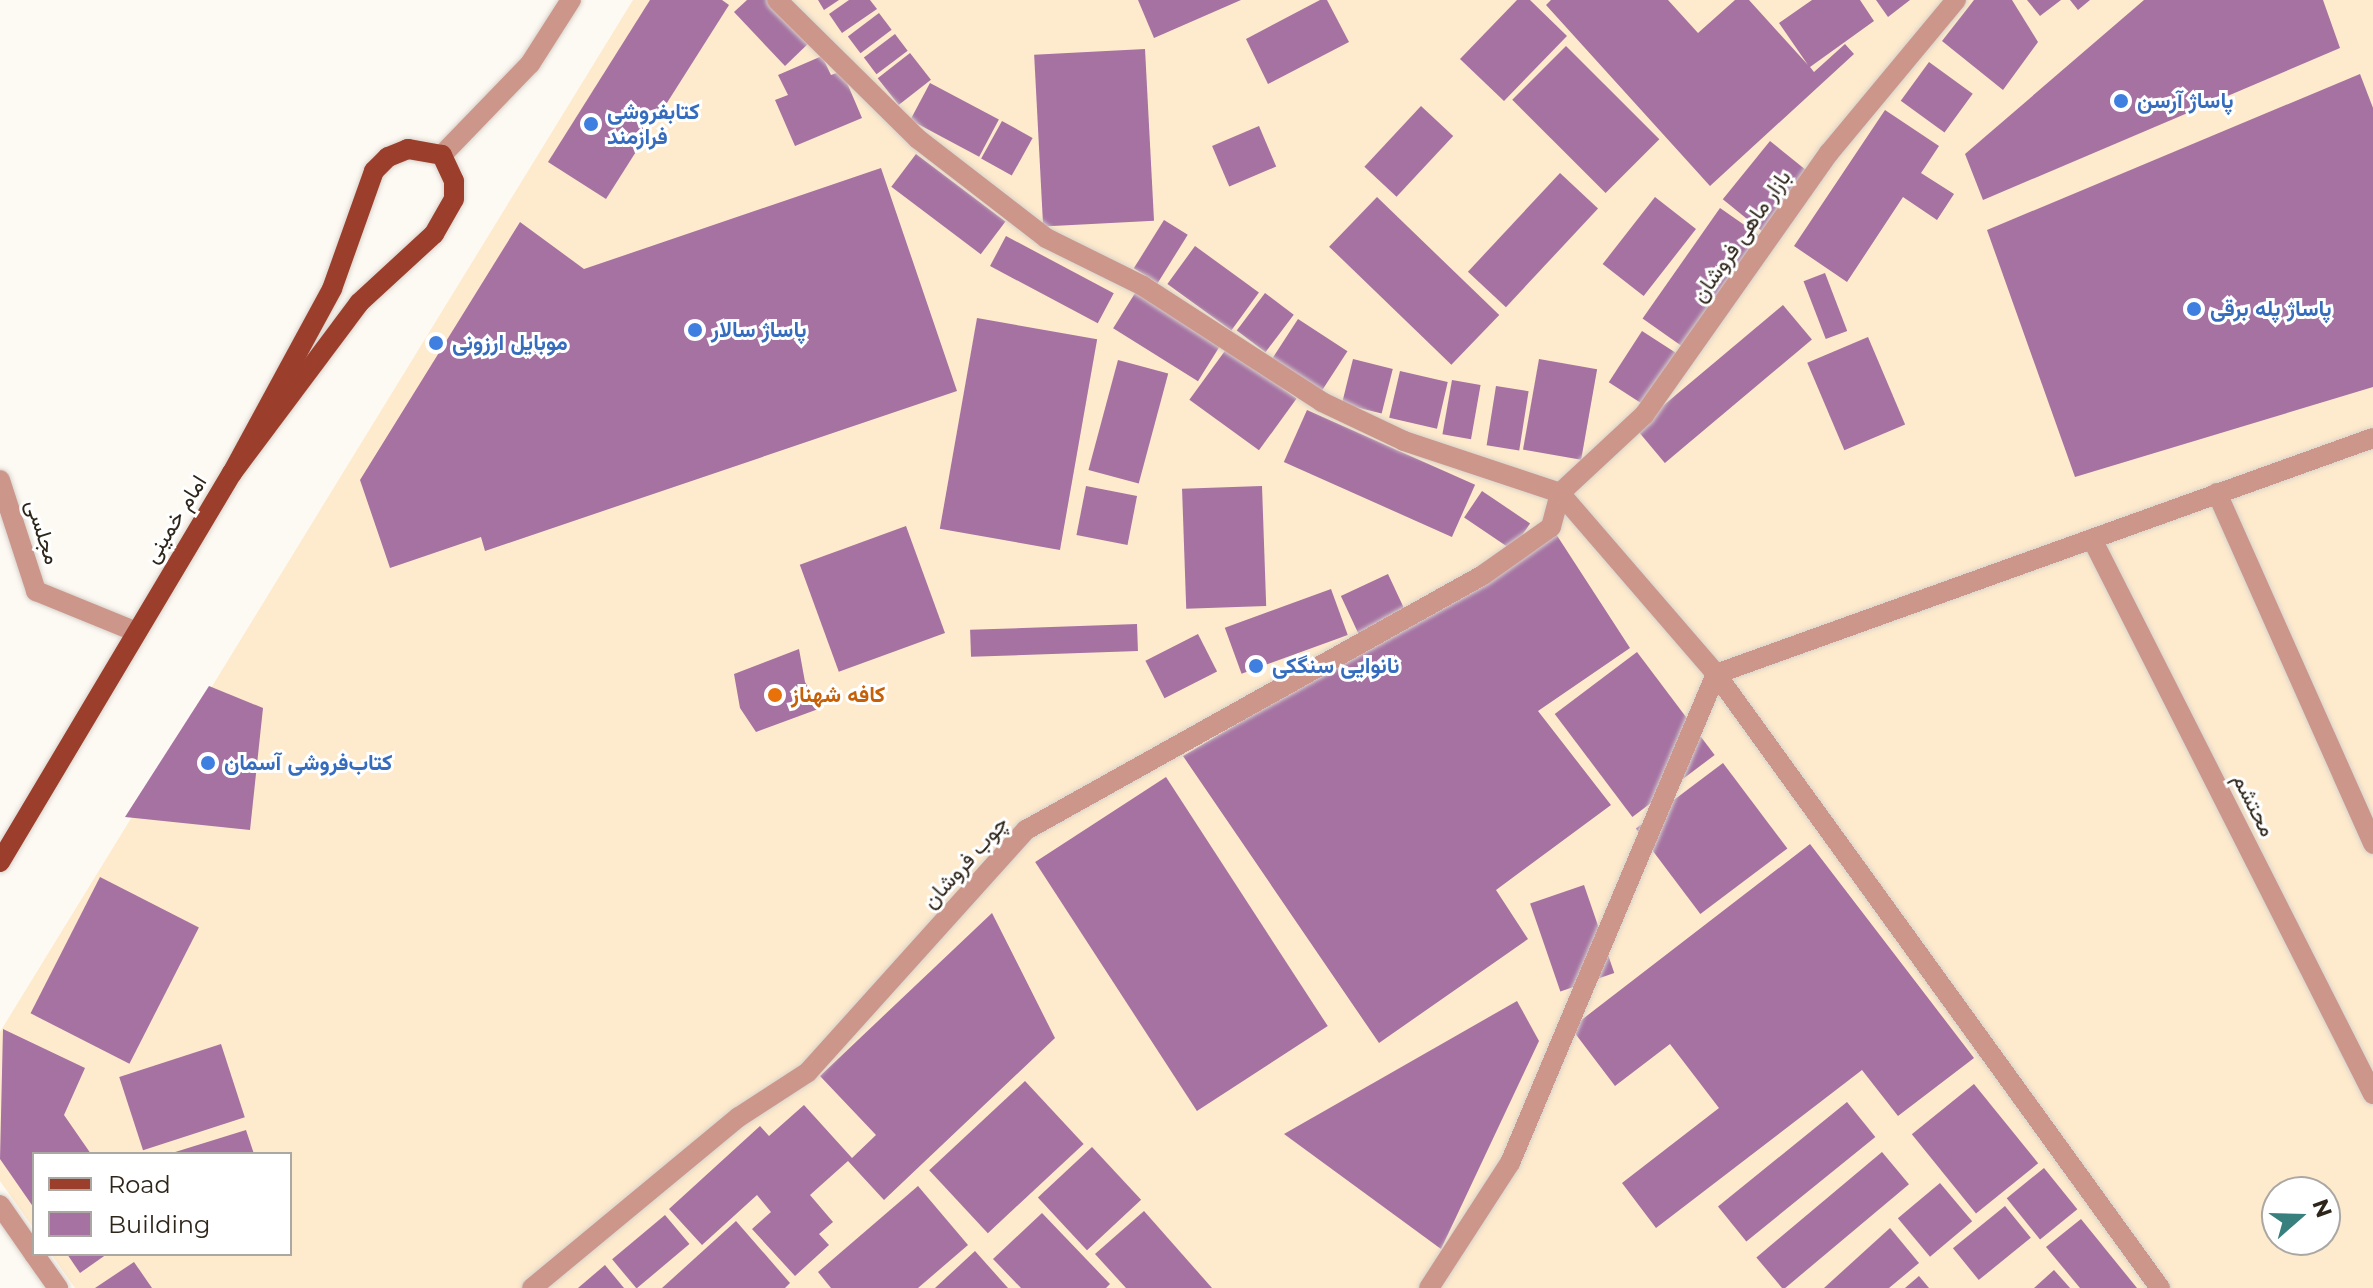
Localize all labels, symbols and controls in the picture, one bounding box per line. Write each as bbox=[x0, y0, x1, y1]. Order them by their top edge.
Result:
place label: پاساژ آرسن bbox=[2137, 88, 2234, 114]
marker: پاساژ آرسن bbox=[2112, 92, 2130, 110]
place label: کتابفروشی فرازمند bbox=[607, 98, 700, 150]
marker: کتابفروشی فرازمند bbox=[582, 115, 600, 133]
street label: بازار ماهی فروشان bbox=[1686, 165, 1796, 307]
place label: پاساژ پله برقی bbox=[2210, 296, 2332, 322]
marker: پاساژ پله برقی bbox=[2185, 300, 2203, 318]
place label: پاساژ سالار bbox=[711, 317, 807, 343]
marker: پاساژ سالار bbox=[686, 321, 704, 339]
place label: موبایل ارزونی bbox=[452, 330, 568, 356]
marker: موبایل ارزونی bbox=[427, 334, 445, 352]
street label: امام خمینی bbox=[138, 470, 212, 568]
street label: مجلسی bbox=[20, 496, 66, 568]
place label: نانوایی سنگکی bbox=[1272, 653, 1399, 679]
marker: نانوایی سنگکی bbox=[1247, 657, 1265, 675]
place label: کافه شهناز bbox=[791, 682, 885, 708]
marker: کافه شهناز bbox=[766, 686, 784, 704]
place label: کتاب‌فروشی آسمان bbox=[224, 750, 393, 776]
marker: کتاب‌فروشی آسمان bbox=[199, 754, 217, 772]
street label: محتشم bbox=[2227, 769, 2281, 841]
street label: چوب فروشان bbox=[917, 810, 1013, 914]
legend bbox=[32, 1152, 292, 1256]
text: Road bbox=[108, 1170, 171, 1199]
north arrow bbox=[2261, 1176, 2341, 1256]
text: N bbox=[2306, 1195, 2338, 1221]
text: Building bbox=[108, 1210, 211, 1239]

